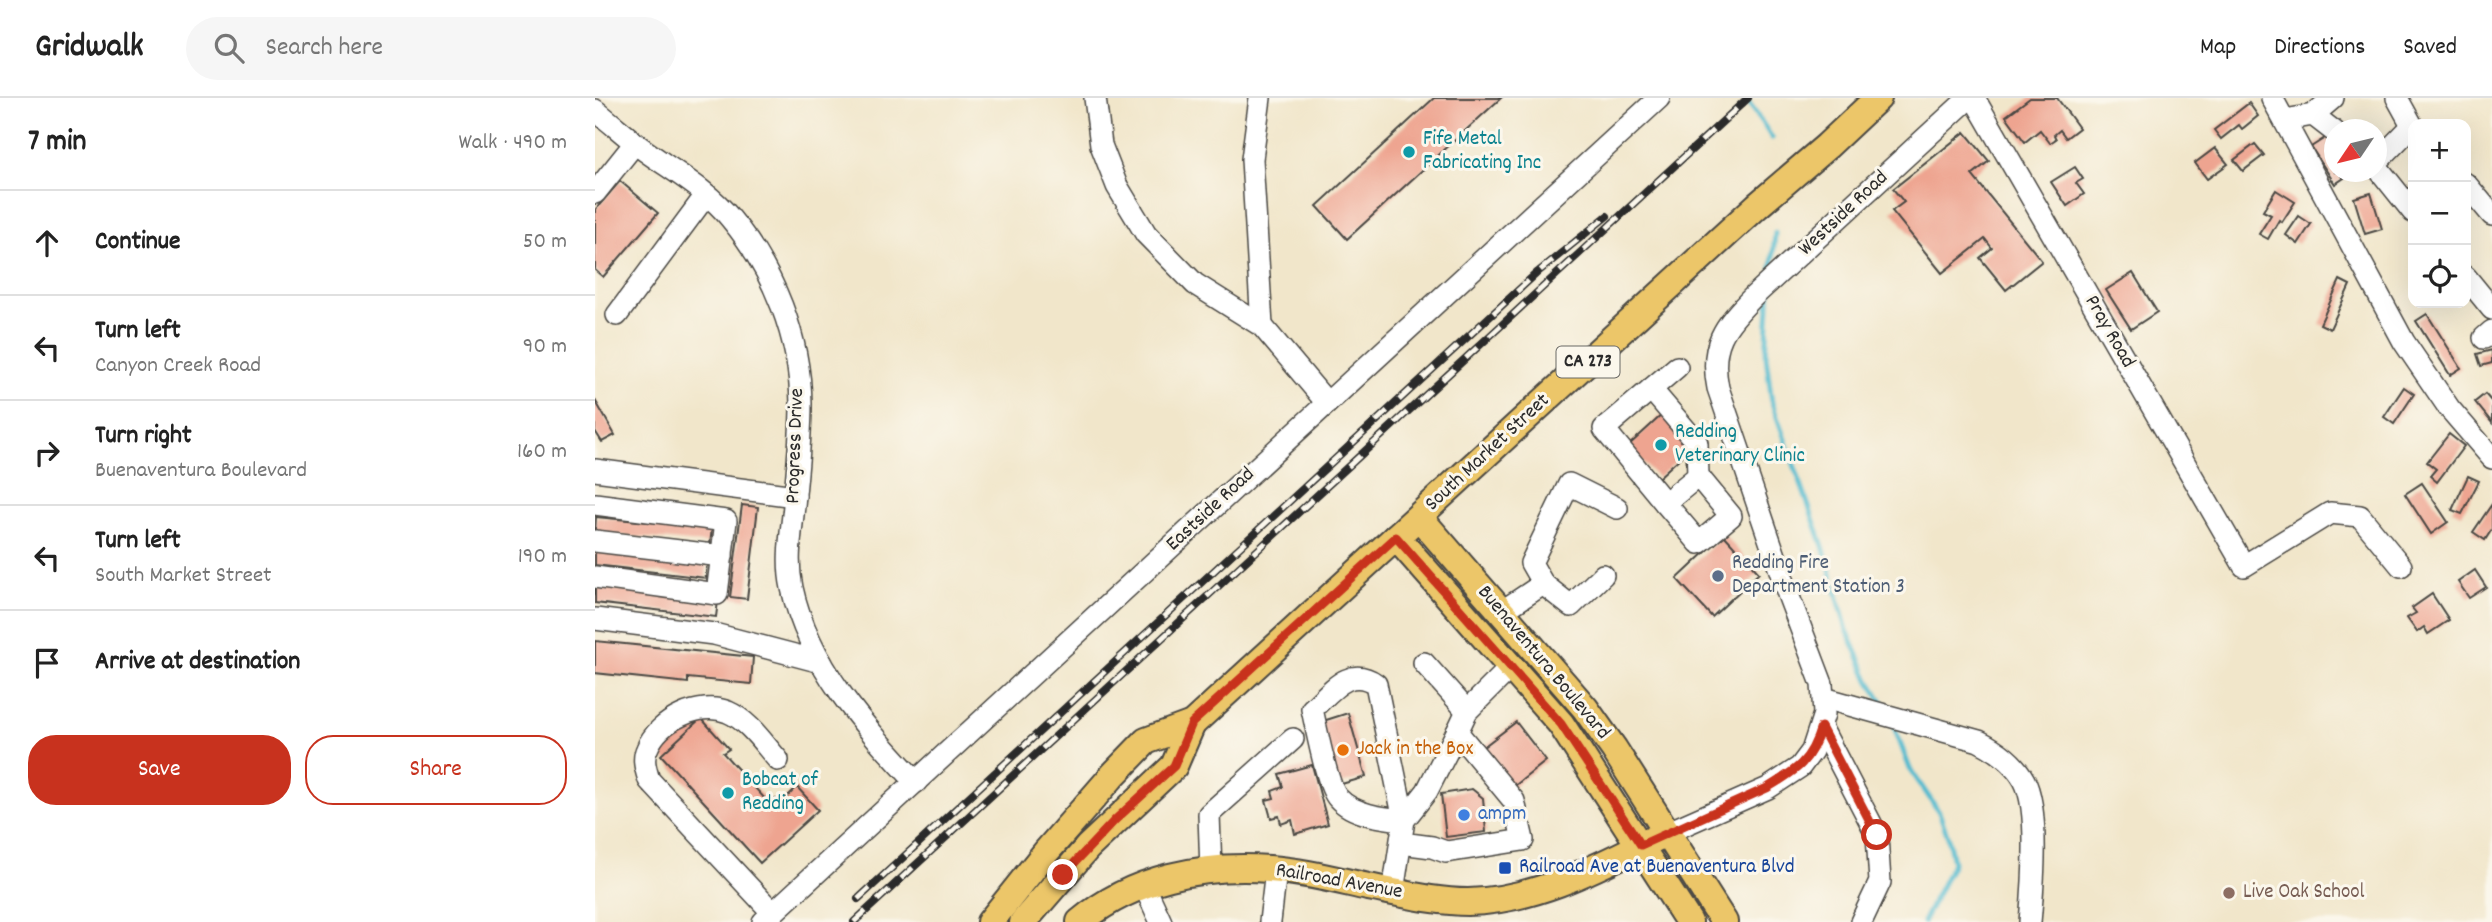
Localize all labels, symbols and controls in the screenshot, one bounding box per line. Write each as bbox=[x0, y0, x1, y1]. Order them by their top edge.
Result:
search box bbox=[186, 17, 676, 80]
text: Gridwalk bbox=[35, 25, 144, 72]
icon: search bbox=[210, 29, 248, 67]
text: Search here bbox=[266, 30, 383, 67]
text: Map bbox=[2200, 31, 2236, 65]
text: Directions bbox=[2274, 31, 2365, 65]
text: Saved bbox=[2403, 31, 2457, 65]
north arrow bbox=[2324, 119, 2387, 182]
map controls bbox=[2408, 119, 2471, 308]
button: + bbox=[2408, 119, 2471, 182]
text: 7 min bbox=[28, 122, 86, 165]
place label: Fife Metal Fabricating Inc bbox=[1423, 125, 1541, 179]
text: Walk · 490 m bbox=[459, 127, 567, 160]
marker: Fife Metal Fabricating Inc bbox=[1401, 144, 1417, 160]
street label: Westside Road bbox=[1792, 164, 1896, 264]
button: − bbox=[2408, 182, 2471, 245]
icon: ahead bbox=[28, 224, 66, 262]
text: Continue bbox=[95, 224, 180, 261]
text: 50 m bbox=[523, 226, 567, 259]
button: locate bbox=[2408, 245, 2471, 308]
street label: Pray Road bbox=[2076, 290, 2142, 374]
text: Turn left bbox=[95, 313, 181, 350]
icon: left bbox=[28, 329, 66, 367]
text: 90 m bbox=[523, 331, 567, 364]
road number: CA 273 bbox=[1557, 346, 1619, 378]
text: Canyon Creek Road bbox=[95, 350, 261, 383]
street label: South Market Street bbox=[1419, 387, 1557, 519]
street label: Progress Drive bbox=[779, 388, 813, 504]
text: Turn right bbox=[95, 418, 192, 455]
place label: Redding Veterinary Clinic bbox=[1675, 418, 1805, 472]
icon: right bbox=[28, 434, 66, 472]
text: 160 m bbox=[517, 436, 567, 469]
marker: Redding Veterinary Clinic bbox=[1653, 437, 1669, 453]
text: Buenaventura Boulevard bbox=[95, 455, 307, 488]
street label: Eastside Road bbox=[1160, 461, 1262, 559]
text: Turn left bbox=[95, 523, 181, 560]
icon: left bbox=[28, 539, 66, 577]
text: 190 m bbox=[518, 541, 567, 574]
place label: Redding Fire Department Station 3 bbox=[1732, 549, 1905, 603]
text: South Market Street bbox=[95, 560, 272, 593]
marker: Redding Fire Department Station 3 bbox=[1710, 568, 1726, 584]
street label: Buenaventura Boulevard bbox=[1469, 579, 1617, 747]
icon: arrive bbox=[28, 644, 66, 682]
text: Arrive at destination bbox=[95, 644, 300, 681]
button: Save bbox=[28, 735, 291, 805]
button: Share bbox=[305, 735, 567, 805]
place label: Jack in the Box bbox=[1357, 735, 1473, 765]
marker: Jack in the Box bbox=[1335, 742, 1351, 758]
place label: Bobcat of Redding bbox=[742, 766, 819, 820]
marker: Bobcat of Redding bbox=[720, 785, 736, 801]
place label: ampm bbox=[1478, 800, 1526, 830]
marker: ampm bbox=[1456, 807, 1472, 823]
route start bbox=[1861, 819, 1892, 850]
place label: Railroad Ave at Buenaventura Blvd bbox=[1519, 853, 1795, 883]
street label: Railroad Avenue bbox=[1273, 856, 1405, 908]
route end bbox=[1047, 859, 1078, 890]
marker: Railroad Ave at Buenaventura Blvd bbox=[1497, 860, 1513, 876]
place label: Live Oak School bbox=[2243, 878, 2365, 908]
marker: Live Oak School bbox=[2221, 885, 2237, 901]

